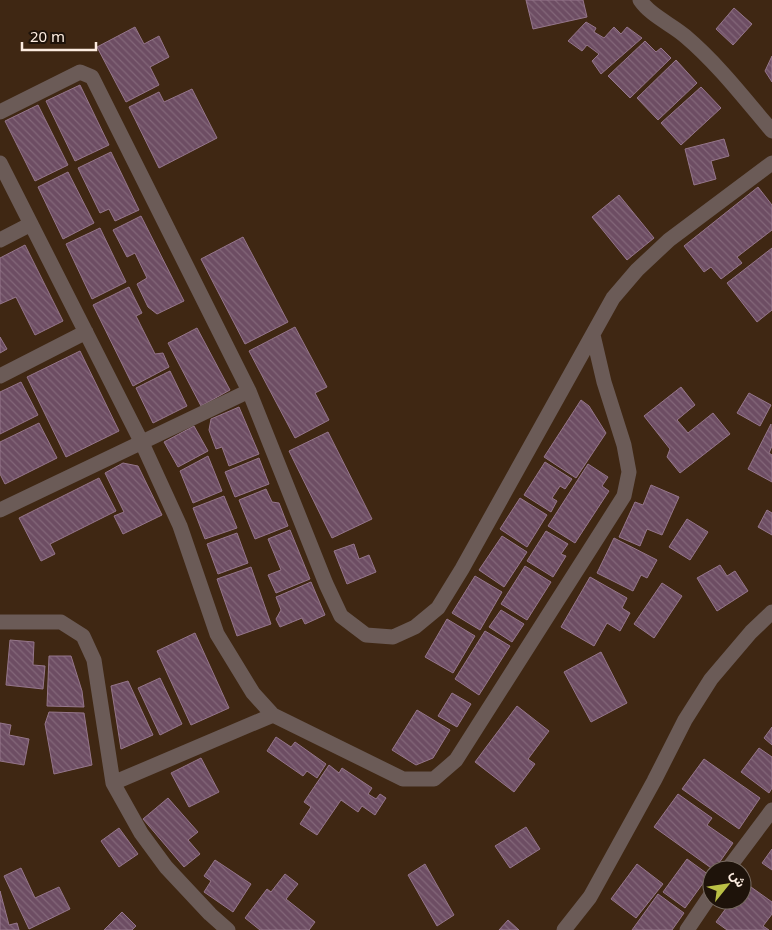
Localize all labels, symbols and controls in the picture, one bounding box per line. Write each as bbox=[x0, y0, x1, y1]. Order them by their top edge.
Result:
scale bar bbox=[22, 20, 96, 52]
text: 20 m bbox=[30, 26, 65, 46]
north arrow bbox=[702, 860, 752, 910]
text: ش bbox=[726, 866, 751, 890]

